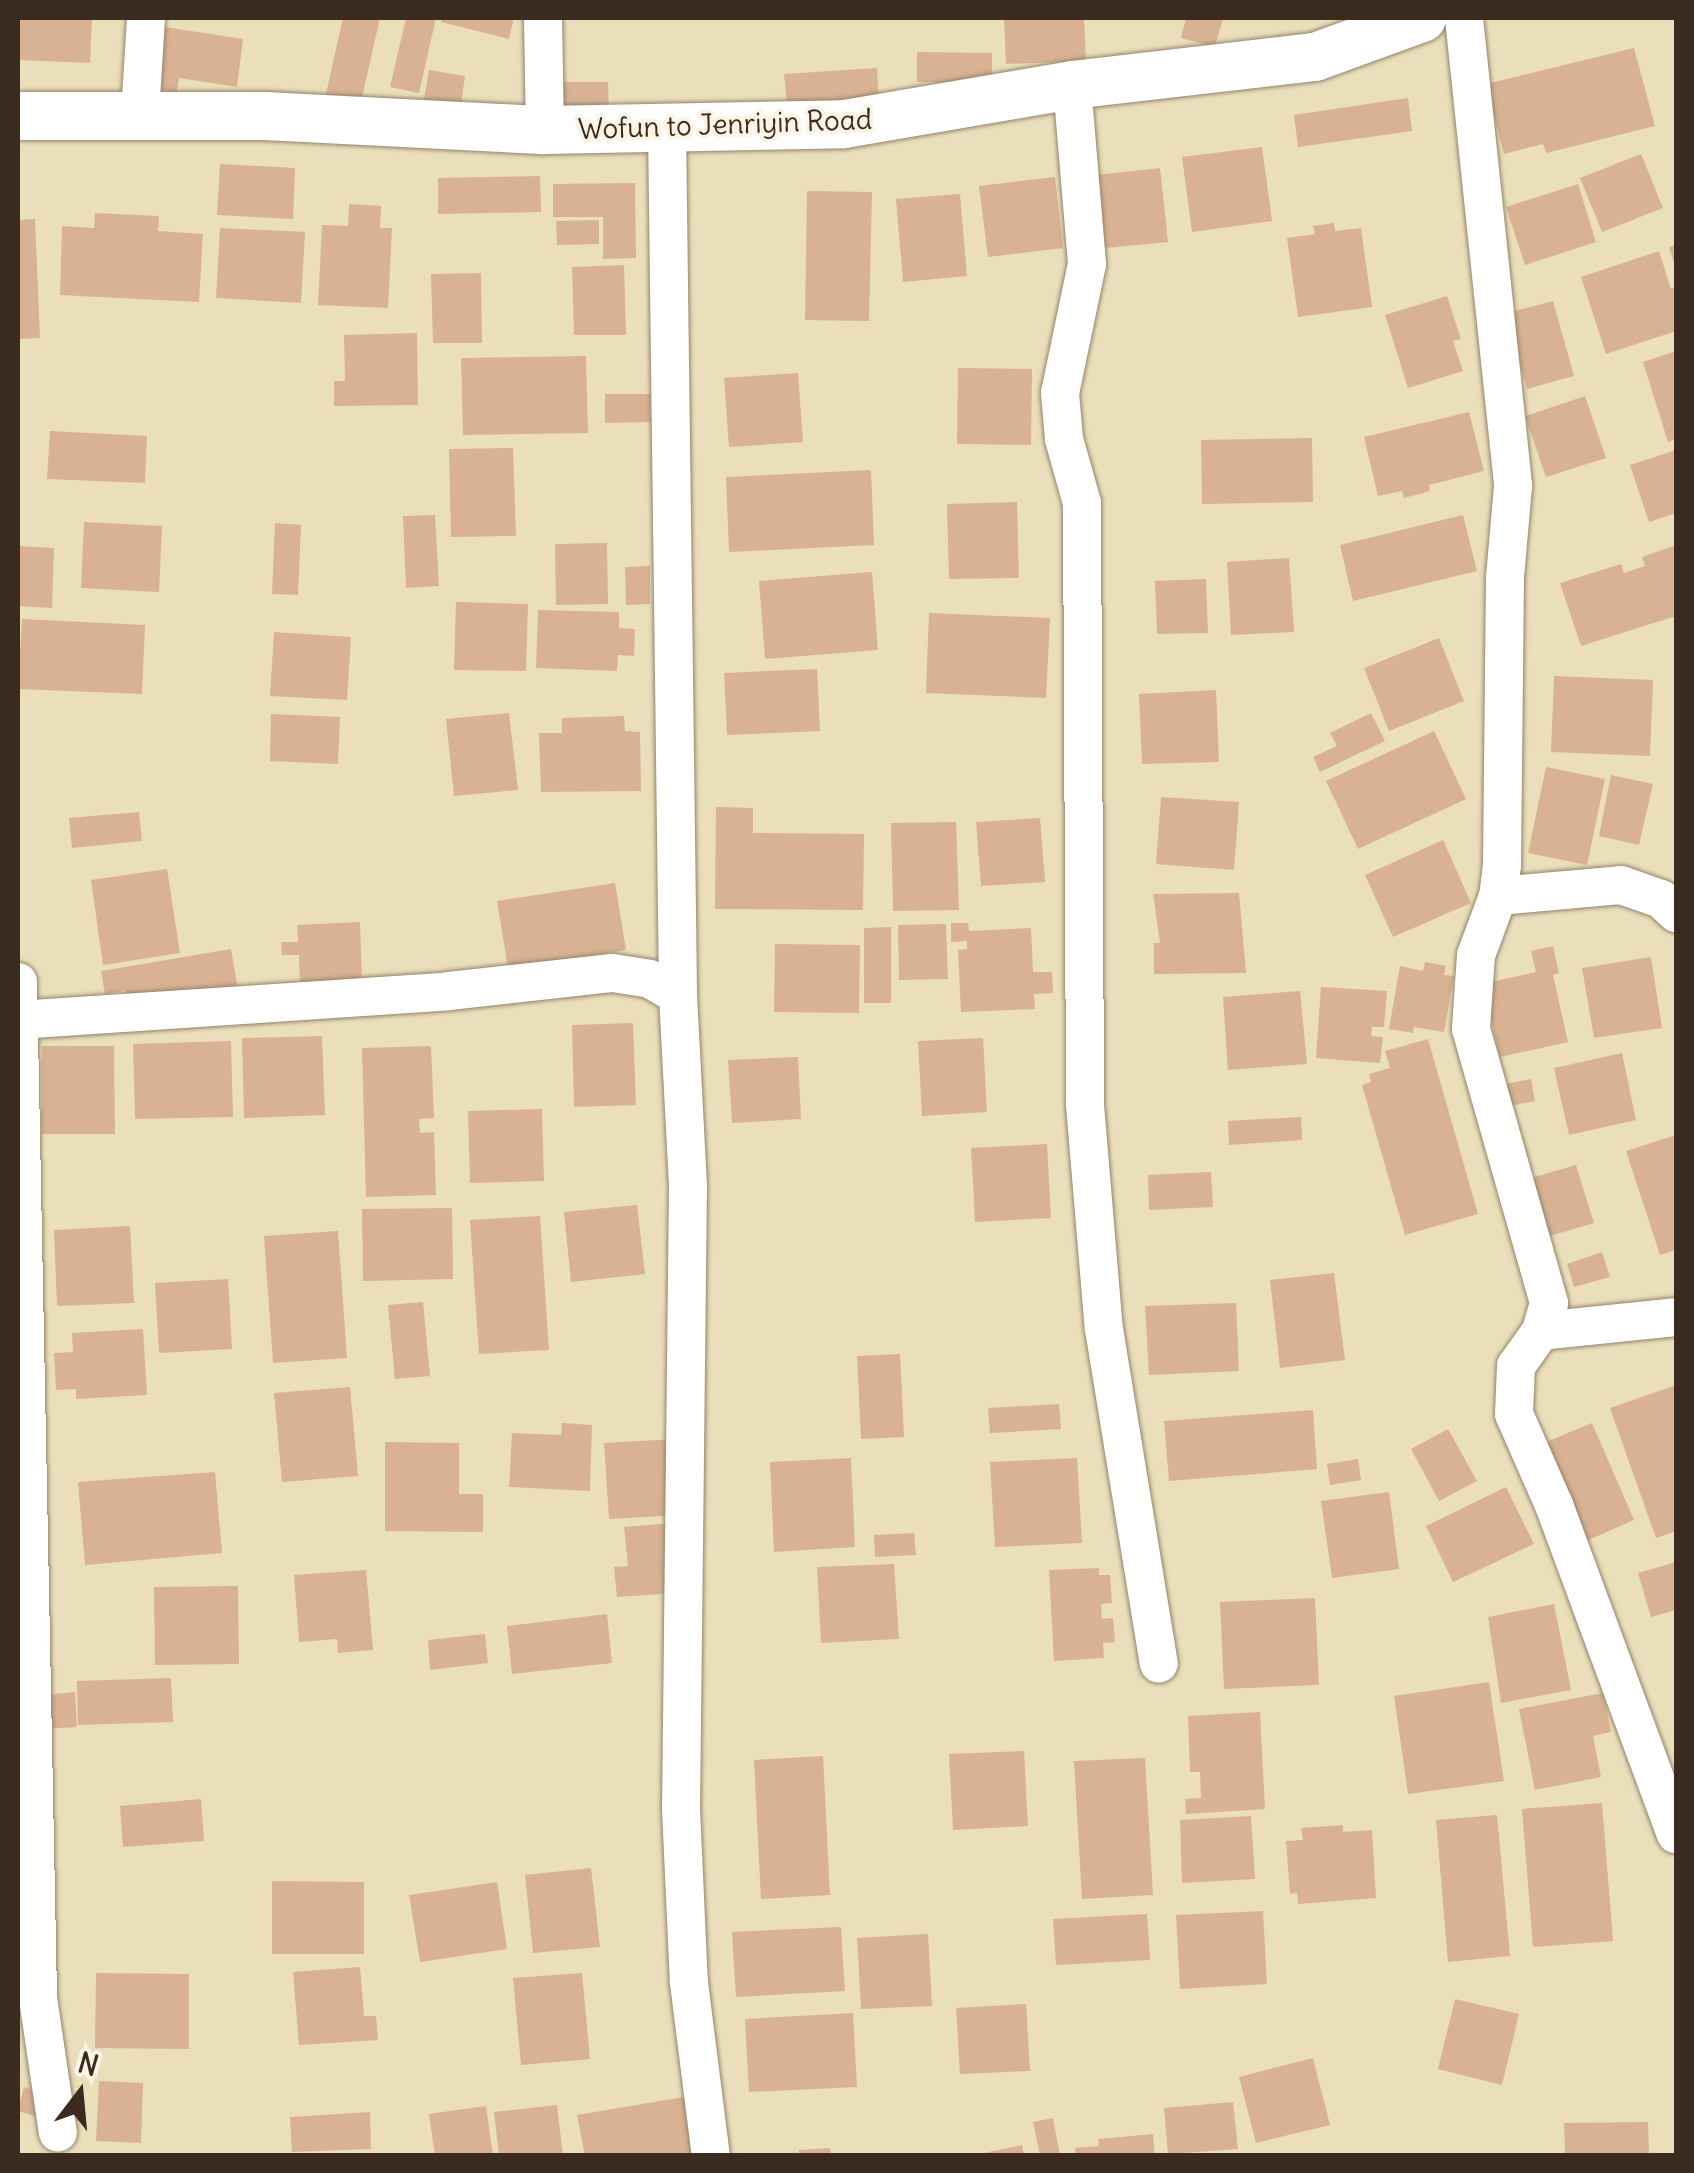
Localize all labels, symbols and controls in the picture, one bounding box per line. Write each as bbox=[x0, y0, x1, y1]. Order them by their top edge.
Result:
street label: Wofun to Jenriyin Road bbox=[577, 102, 873, 146]
north arrow bbox=[30, 2043, 130, 2143]
text: N bbox=[74, 2044, 103, 2084]

